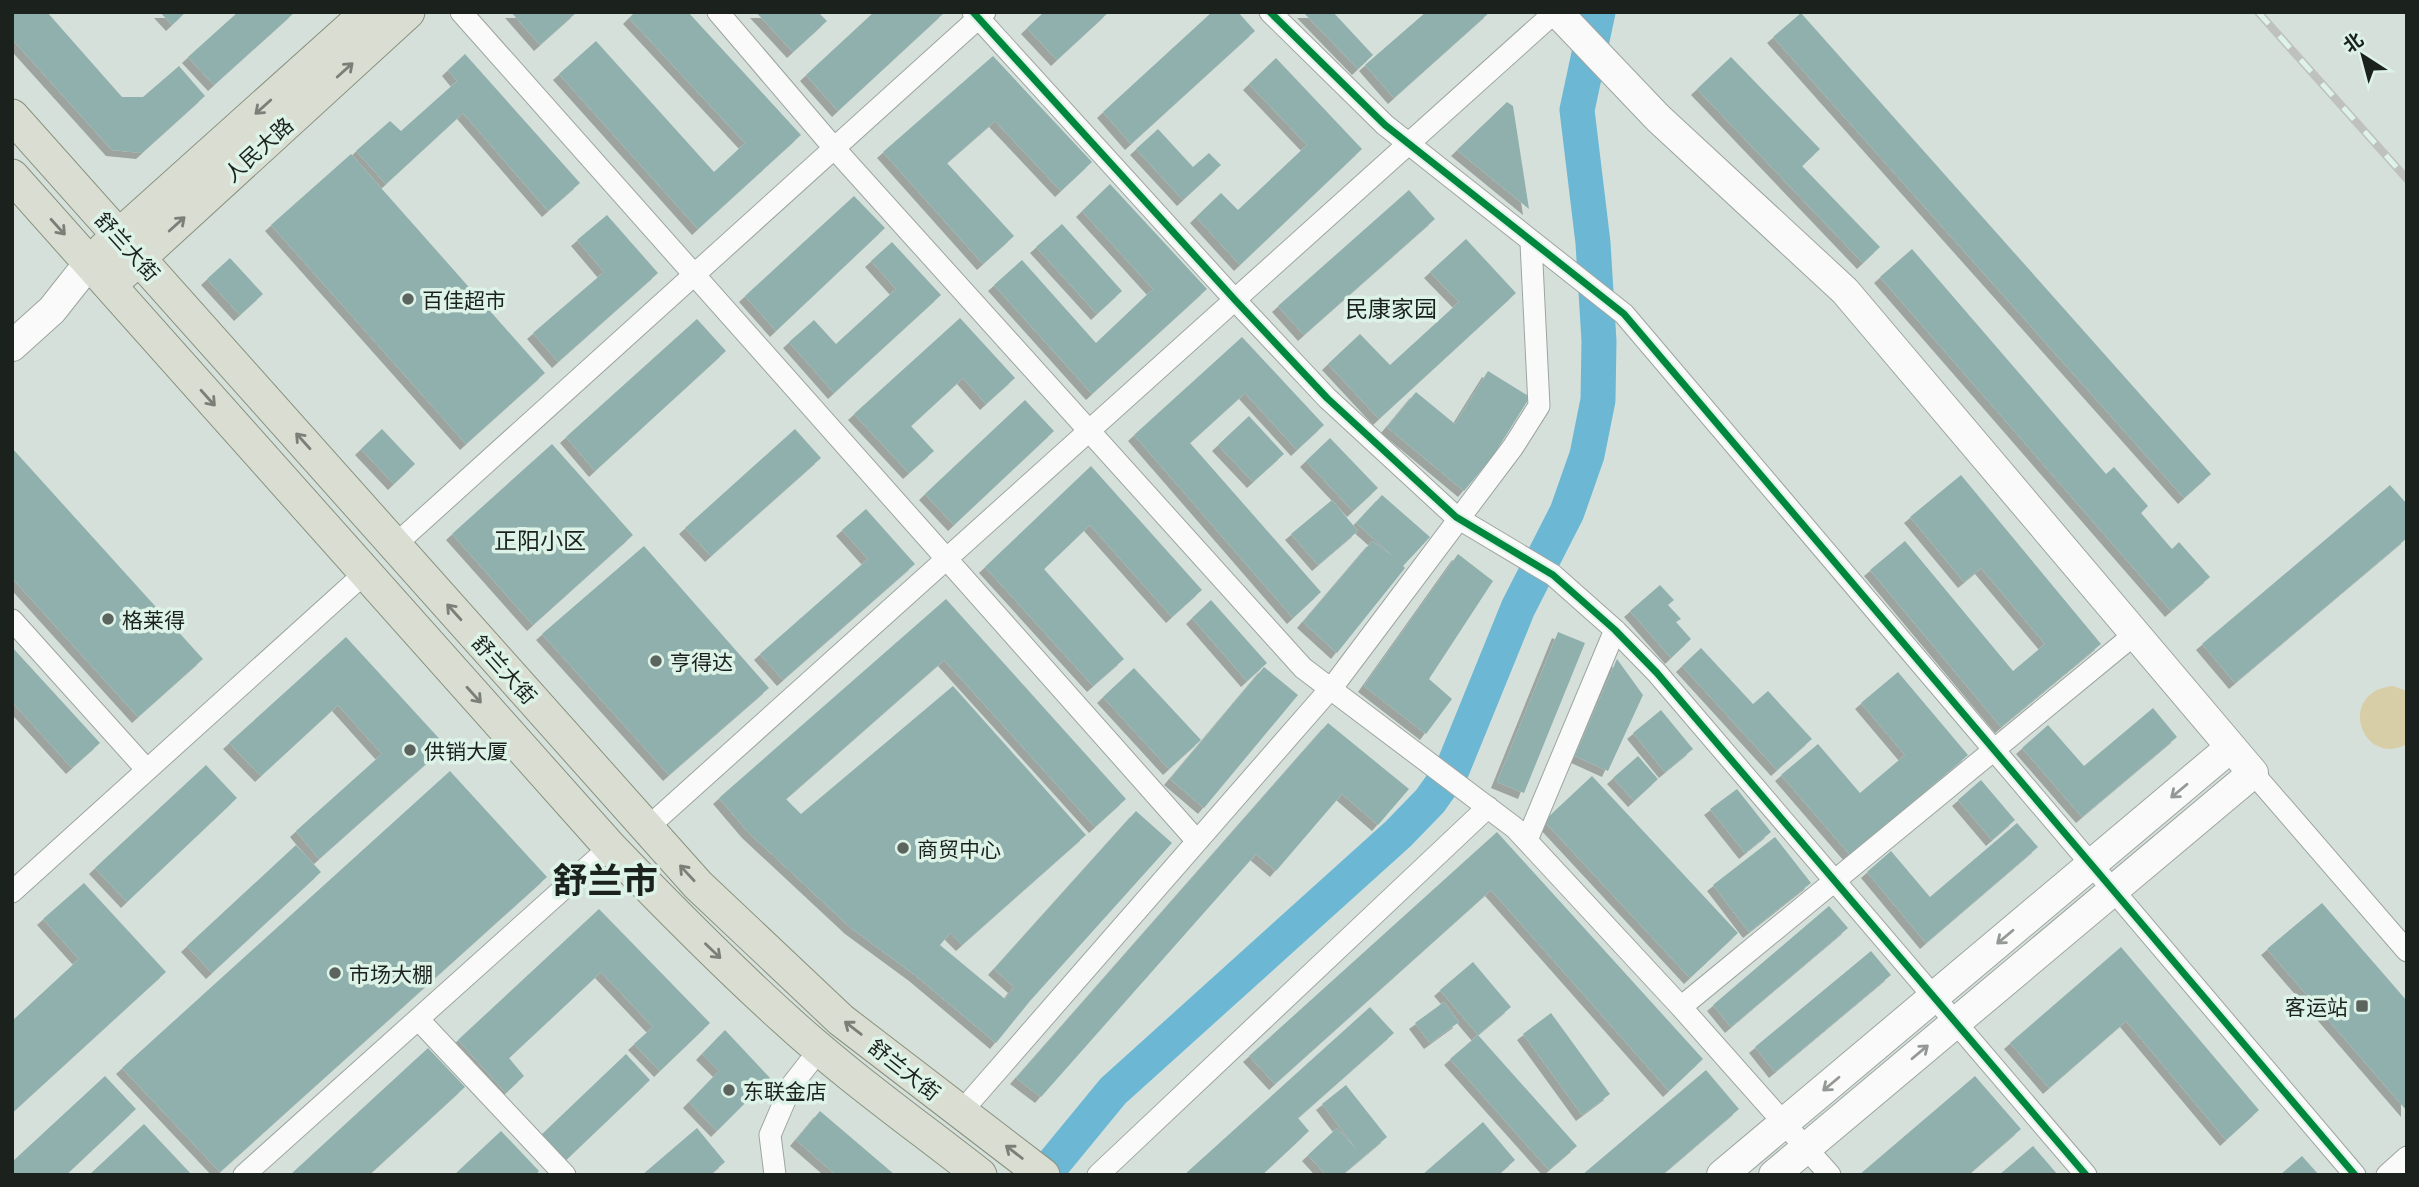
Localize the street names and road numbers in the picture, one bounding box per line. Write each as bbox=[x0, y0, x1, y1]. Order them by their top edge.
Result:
street label: 人民大路 bbox=[218, 112, 298, 186]
street label: 舒兰大街 bbox=[91, 206, 165, 286]
street label: 舒兰大街 bbox=[468, 629, 542, 709]
street label: 舒兰大街 bbox=[864, 1033, 946, 1105]

